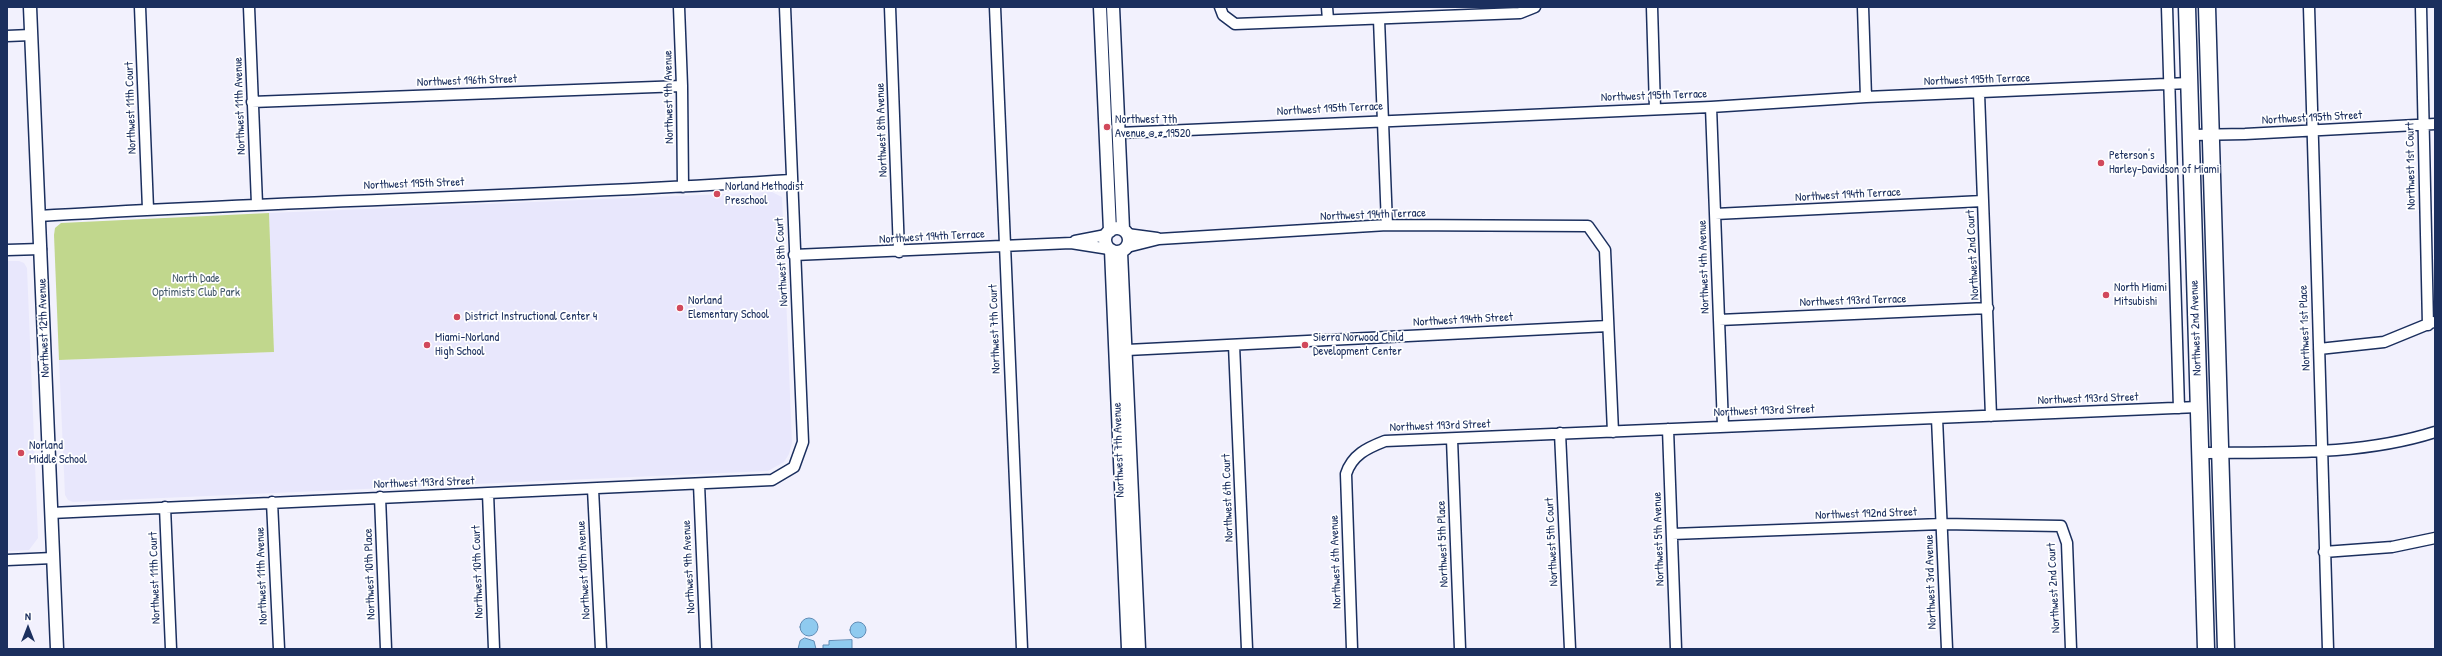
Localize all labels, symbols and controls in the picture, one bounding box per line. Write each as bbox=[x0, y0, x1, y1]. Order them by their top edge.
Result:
street label: Northwest 9th Avenue bbox=[661, 50, 677, 144]
street label: Northwest 11th Avenue bbox=[231, 57, 249, 155]
street label: Northwest 11th Court bbox=[122, 62, 140, 154]
street label: Northwest 195th Terrace bbox=[1924, 71, 2030, 89]
street label: Northwest 196th Street bbox=[417, 72, 517, 90]
street label: Northwest 8th Avenue bbox=[873, 83, 891, 177]
street label: Northwest 195th Terrace bbox=[1601, 87, 1707, 105]
street label: Northwest 195th Terrace bbox=[1277, 99, 1383, 119]
street label: Northwest 195th Street bbox=[2261, 108, 2363, 128]
place label: Northwest 7th Avenue @ # 19520 bbox=[1115, 113, 1191, 141]
marker: Northwest 7th Avenue @ # 19520 bbox=[1102, 122, 1112, 132]
street label: Northwest 1st Court bbox=[2403, 122, 2419, 210]
place label: Peterson's Harley-Davidson of Miami bbox=[2109, 149, 2219, 177]
marker: Peterson's Harley-Davidson of Miami bbox=[2096, 158, 2106, 168]
street label: Northwest 195th Street bbox=[364, 175, 464, 193]
place label: Norland Methodist Preschool bbox=[725, 180, 804, 208]
street label: Northwest 194th Terrace bbox=[1795, 185, 1901, 205]
marker: Norland Methodist Preschool bbox=[712, 189, 722, 199]
street label: Northwest 194th Terrace bbox=[1320, 206, 1426, 224]
street label: Northwest 2nd Court bbox=[1963, 210, 1983, 300]
street label: Northwest 8th Court bbox=[772, 217, 792, 307]
street label: Northwest 4th Avenue bbox=[1695, 220, 1713, 314]
street label: Northwest 194th Terrace bbox=[879, 227, 985, 247]
park label: North Dade Optimists Club Park bbox=[152, 272, 240, 300]
street label: Northwest 12th Avenue bbox=[35, 278, 53, 378]
street label: Northwest 2nd Avenue bbox=[2187, 280, 2205, 376]
place label: North Miami Mitsubishi bbox=[2114, 281, 2167, 309]
street label: Northwest 7th Court bbox=[986, 284, 1004, 374]
street label: Northwest 1st Place bbox=[2296, 285, 2314, 371]
marker: North Miami Mitsubishi bbox=[2101, 290, 2111, 300]
street label: Northwest 193rd Terrace bbox=[1799, 292, 1907, 310]
place label: Norland Elementary School bbox=[688, 294, 769, 322]
marker: Norland Elementary School bbox=[675, 303, 685, 313]
place label: District Instructional Center 4 bbox=[465, 310, 597, 324]
street label: Northwest 194th Street bbox=[1413, 310, 1513, 330]
marker: District Instructional Center 4 bbox=[452, 312, 462, 322]
place label: Miami-Norland High School bbox=[435, 331, 499, 359]
place label: Sierra Norwood Child Development Center bbox=[1313, 331, 1403, 359]
marker: Miami-Norland High School bbox=[422, 340, 432, 350]
marker: Sierra Norwood Child Development Center bbox=[1300, 340, 1310, 350]
street label: Northwest 193rd Street bbox=[2037, 390, 2139, 408]
street label: Northwest 7th Avenue bbox=[1110, 402, 1128, 498]
street label: Northwest 193rd Street bbox=[1713, 402, 1815, 420]
street label: Northwest 193rd Street bbox=[1389, 417, 1491, 435]
place label: Norland Middle School bbox=[29, 439, 87, 467]
marker: Norland Middle School bbox=[16, 448, 26, 458]
street label: Northwest 6th Court bbox=[1219, 454, 1237, 542]
street label: Northwest 193rd Street bbox=[373, 474, 475, 492]
street label: Northwest 5th Avenue bbox=[1650, 492, 1668, 586]
street label: Northwest 5th Court bbox=[1542, 497, 1562, 587]
street label: Northwest 5th Place bbox=[1434, 500, 1452, 588]
street label: Northwest 192nd Street bbox=[1815, 505, 1917, 523]
street label: Northwest 6th Avenue bbox=[1327, 515, 1345, 609]
street label: Northwest 10th Avenue bbox=[574, 520, 594, 620]
street label: Northwest 9th Avenue bbox=[679, 520, 699, 614]
street label: Northwest 10th Court bbox=[469, 525, 487, 619]
street label: Northwest 11th Avenue bbox=[253, 527, 271, 625]
street label: Northwest 10th Place bbox=[361, 528, 379, 620]
street label: Northwest 11th Court bbox=[146, 532, 164, 624]
street label: Northwest 3rd Avenue bbox=[1922, 534, 1940, 630]
street label: Northwest 2nd Court bbox=[2044, 543, 2064, 633]
north arrow bbox=[8, 608, 48, 648]
text: N bbox=[25, 609, 31, 623]

